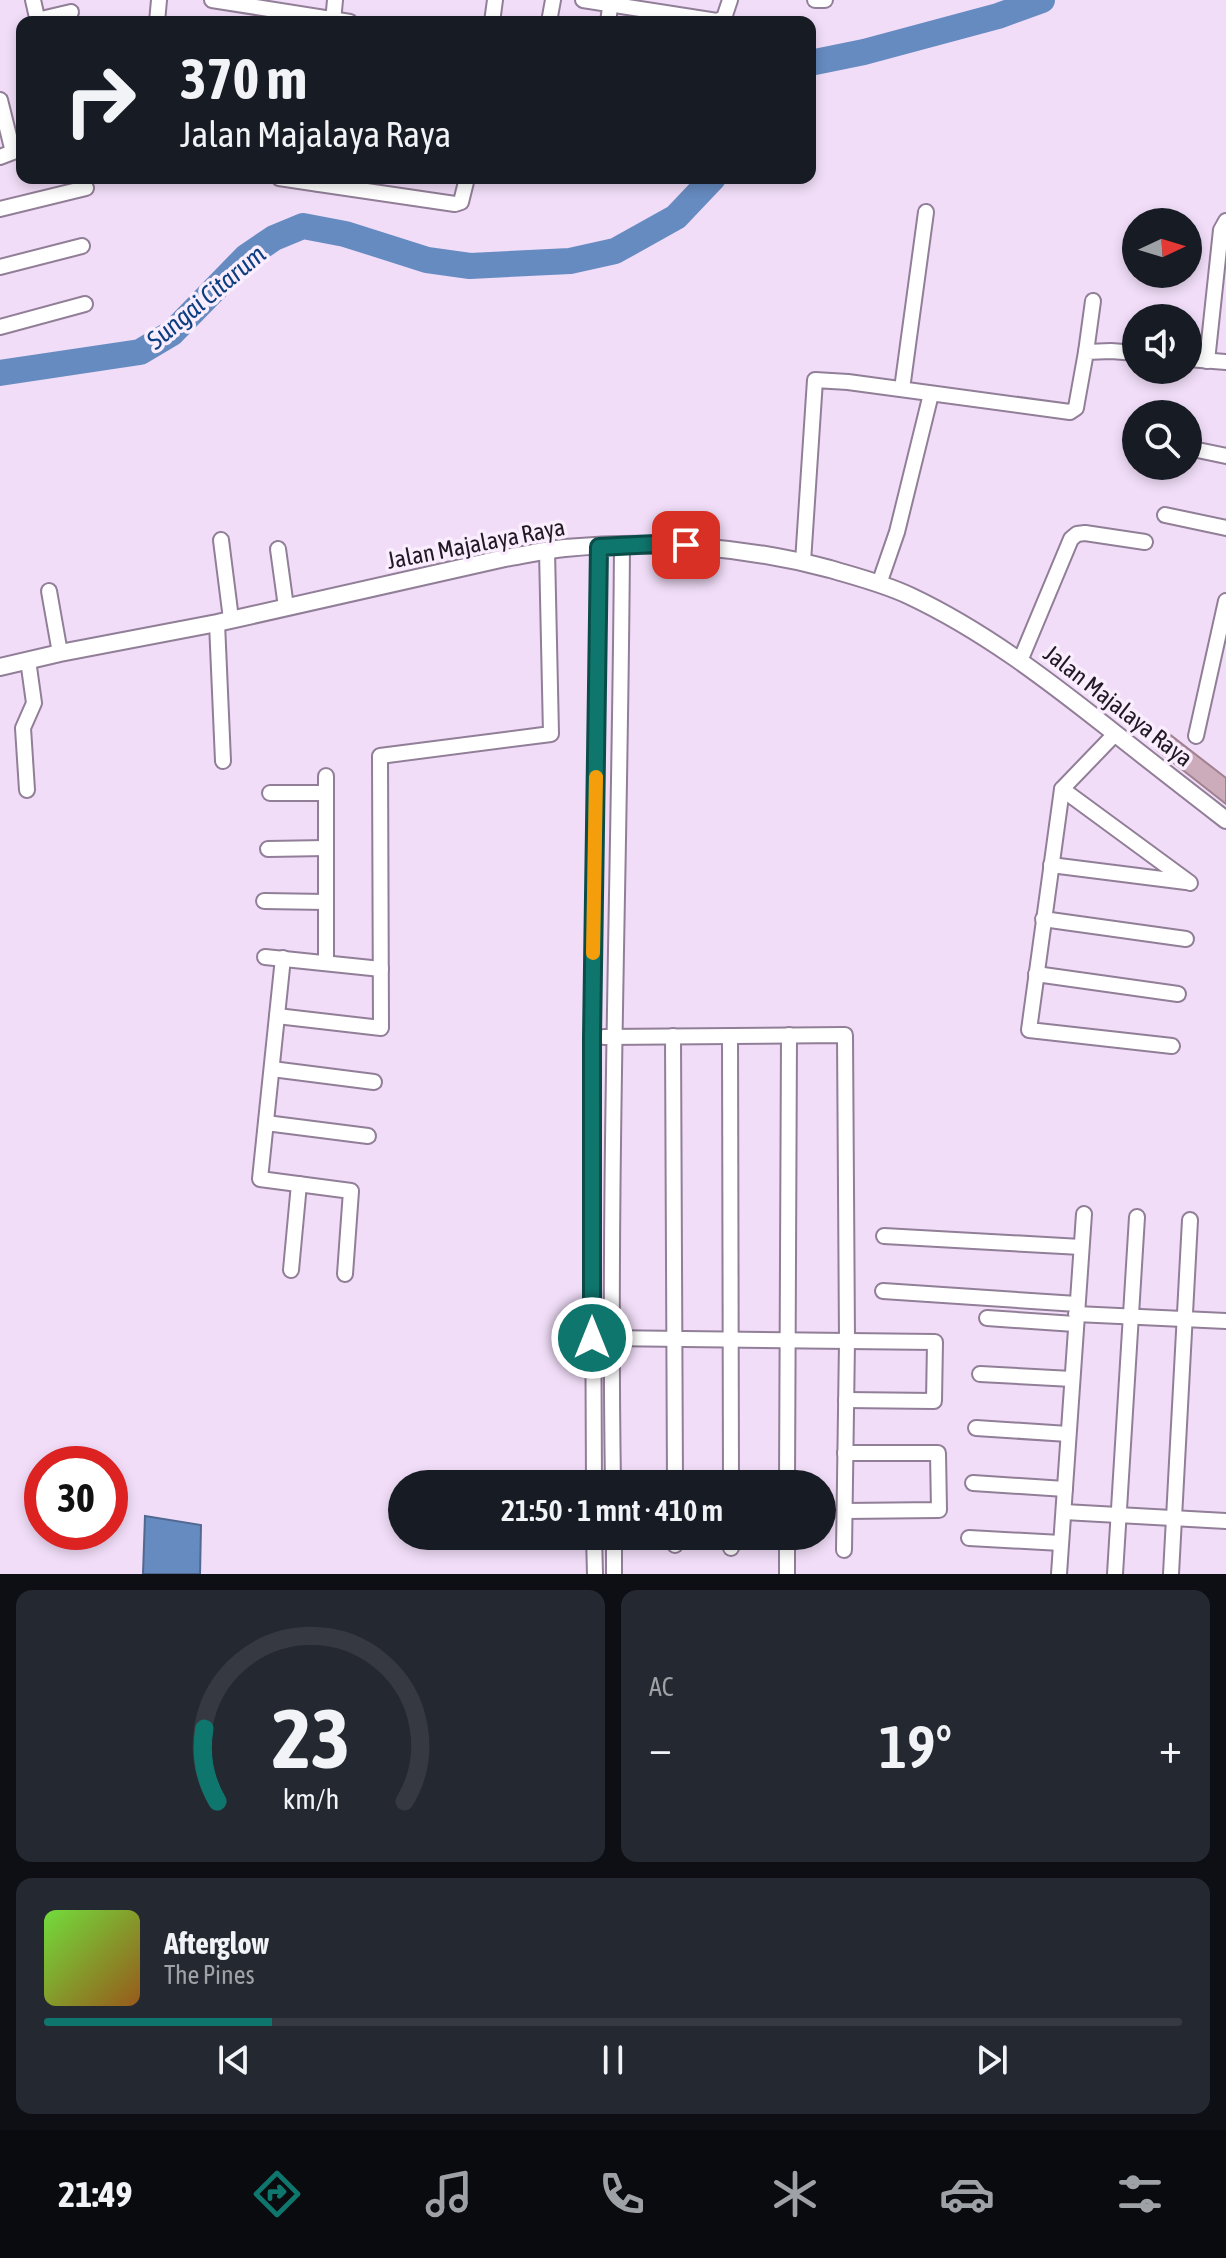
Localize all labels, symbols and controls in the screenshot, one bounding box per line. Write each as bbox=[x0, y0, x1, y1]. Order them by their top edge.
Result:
text: 370 m bbox=[180, 47, 307, 111]
icon: right bbox=[48, 48, 152, 152]
text: Jalan Majalaya Raya bbox=[180, 113, 451, 155]
north arrow bbox=[1122, 208, 1202, 288]
map controls bbox=[1122, 208, 1202, 480]
water label: Sungai Citarum bbox=[140, 239, 272, 356]
button: sound bbox=[1122, 304, 1202, 384]
button: search bbox=[1122, 400, 1202, 480]
pin bbox=[652, 511, 720, 579]
street label: Jalan Majalaya Raya bbox=[385, 513, 567, 574]
icon: arrive bbox=[664, 523, 708, 567]
street label: Jalan Majalaya Raya bbox=[1039, 639, 1198, 772]
position arrow bbox=[550, 1296, 634, 1380]
speed limit sign: 30 bbox=[24, 1446, 128, 1550]
text: 21:50 · 1 mnt · 410 m bbox=[501, 1493, 723, 1527]
text: AC bbox=[649, 1672, 673, 1702]
text: 23 bbox=[271, 1690, 350, 1786]
text: 19° bbox=[879, 1712, 952, 1781]
text: − bbox=[649, 1722, 672, 1772]
text: + bbox=[1159, 1722, 1182, 1772]
text: km/h bbox=[282, 1782, 339, 1815]
text: Afterglow bbox=[164, 1926, 269, 1960]
text: The Pines bbox=[164, 1960, 255, 1990]
icon: previous bbox=[212, 2038, 256, 2082]
icon: pause bbox=[591, 2038, 635, 2082]
icon: next bbox=[970, 2038, 1014, 2082]
icon: directions bbox=[249, 2166, 305, 2222]
icon: music bbox=[421, 2166, 477, 2222]
icon: phone bbox=[594, 2166, 650, 2222]
icon: climate bbox=[767, 2166, 823, 2222]
icon: car bbox=[939, 2166, 995, 2222]
icon: filters bbox=[1112, 2166, 1168, 2222]
text: 21:49 bbox=[58, 2173, 132, 2215]

